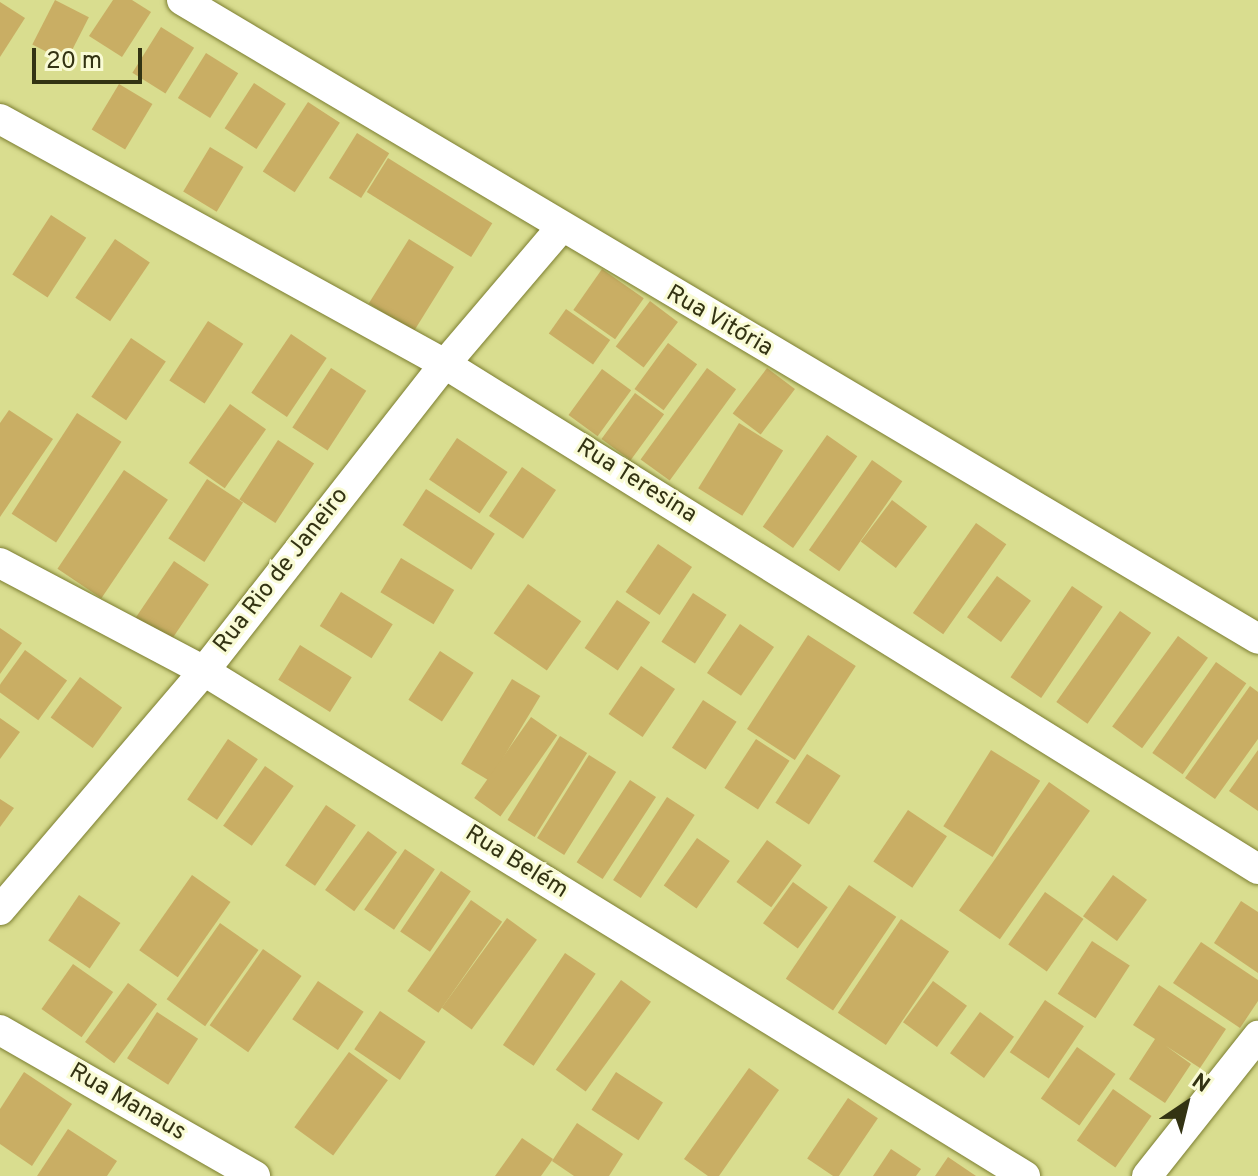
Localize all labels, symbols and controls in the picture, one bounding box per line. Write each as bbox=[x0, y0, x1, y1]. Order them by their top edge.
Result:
scale bar bbox=[36, 32, 146, 82]
text: 20 m bbox=[46, 47, 102, 77]
street label: Rua Vitória bbox=[660, 280, 778, 364]
street label: Rua Teresina bbox=[570, 433, 702, 531]
street label: Rua Rio de Janeiro bbox=[209, 483, 355, 659]
street label: Rua Belém bbox=[459, 820, 573, 906]
street label: Rua Manaus bbox=[63, 1058, 191, 1148]
north arrow bbox=[1146, 1064, 1226, 1144]
text: N bbox=[1186, 1068, 1214, 1100]

